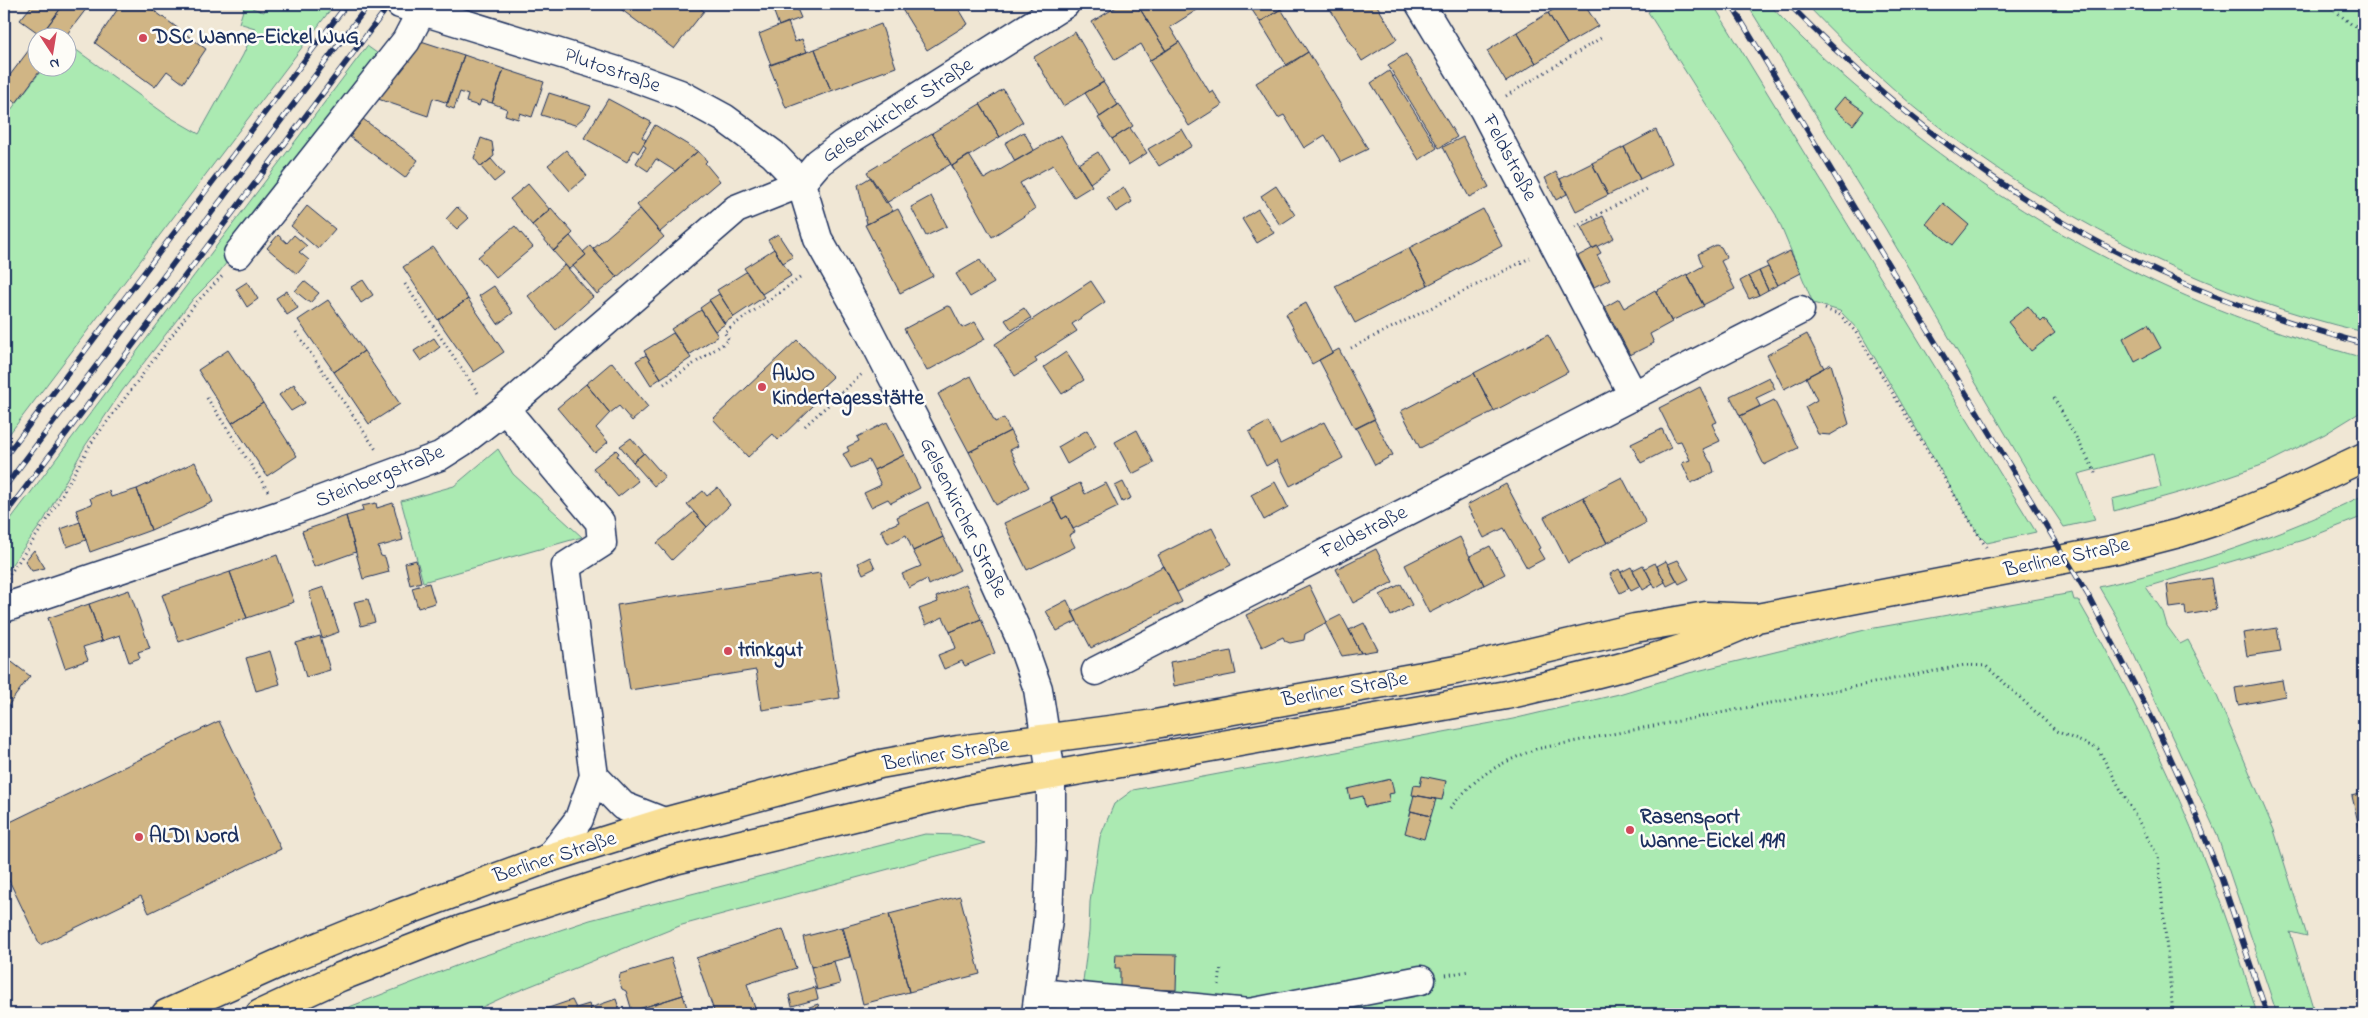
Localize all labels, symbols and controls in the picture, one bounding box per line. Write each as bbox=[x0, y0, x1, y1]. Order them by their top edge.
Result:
place label: DSC Wanne-Eickel WuG bbox=[152, 23, 359, 53]
north arrow bbox=[28, 28, 78, 78]
marker: DSC Wanne-Eickel WuG bbox=[137, 32, 149, 44]
street label: Plutostraße bbox=[560, 40, 665, 102]
street label: Gelsenkircher Straße bbox=[816, 50, 980, 171]
text: N bbox=[48, 52, 61, 75]
street label: Feldstraße bbox=[1473, 108, 1545, 207]
place label: AWO Kindertagesstätte bbox=[772, 360, 924, 416]
marker: AWO Kindertagesstätte bbox=[756, 381, 768, 393]
street label: Gelsenkircher Straße bbox=[911, 433, 1015, 604]
street label: Steinbergstraße bbox=[311, 437, 450, 518]
street label: Feldstraße bbox=[1314, 498, 1413, 568]
street label: Berliner Straße bbox=[2000, 530, 2133, 586]
place label: trinkgut bbox=[737, 636, 804, 668]
marker: trinkgut bbox=[722, 645, 734, 657]
street label: Berliner Straße bbox=[1279, 664, 1411, 716]
street label: Berliner Straße bbox=[880, 730, 1012, 780]
place label: Rasensport Wanne-Eickel 1919 bbox=[1640, 803, 1785, 857]
place label: ALDI Nord bbox=[149, 822, 239, 852]
street label: Berliner Straße bbox=[489, 824, 621, 892]
marker: Rasensport Wanne-Eickel 1919 bbox=[1624, 824, 1636, 836]
marker: ALDI Nord bbox=[133, 831, 145, 843]

